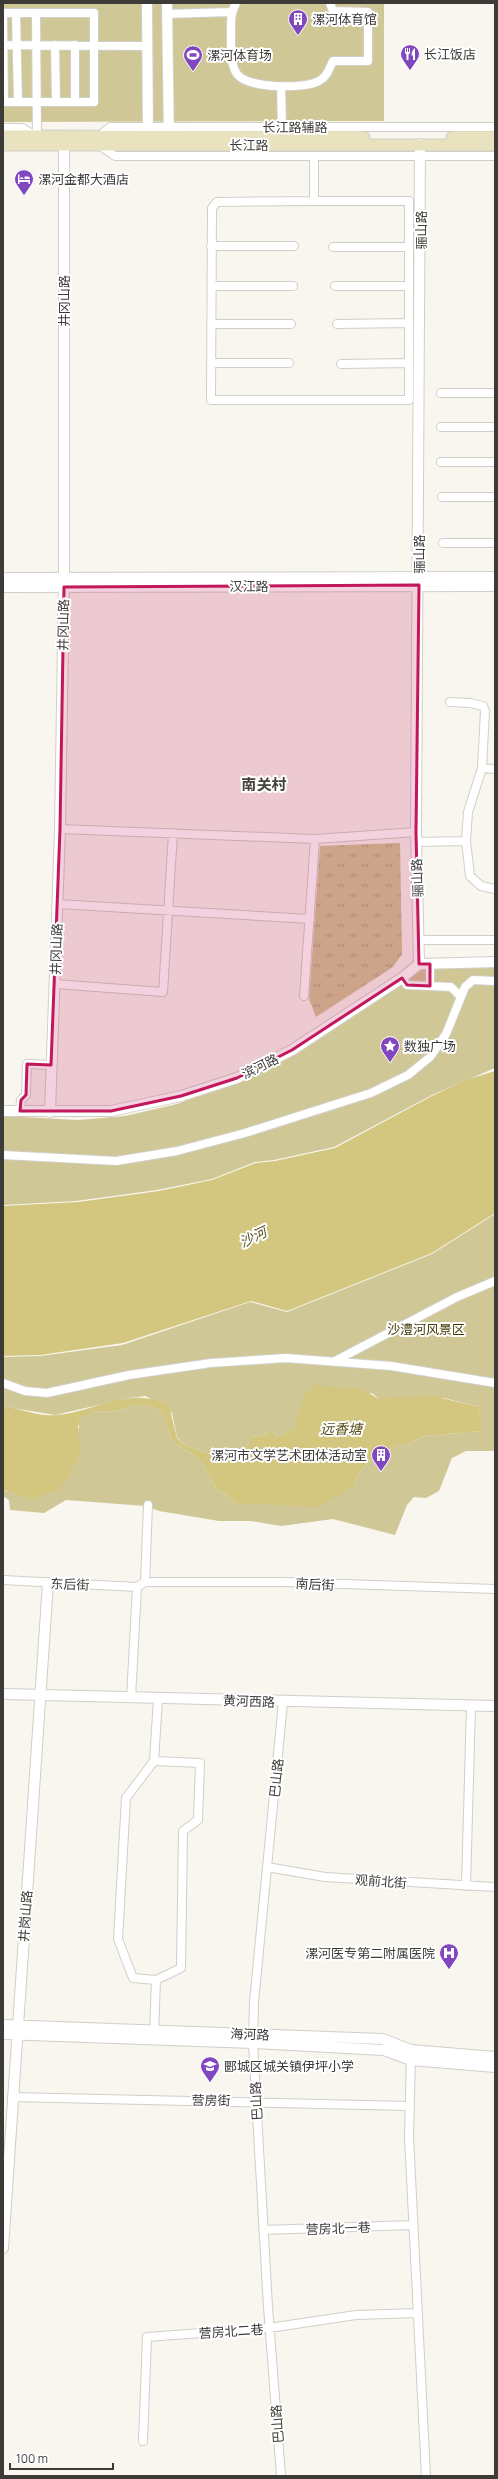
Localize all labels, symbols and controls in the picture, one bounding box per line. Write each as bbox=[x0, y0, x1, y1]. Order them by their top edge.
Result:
building icon: 漯河体育馆 bbox=[287, 8, 309, 36]
place label: 漯河体育馆 bbox=[312, 10, 377, 28]
restaurant icon: 长江饭店 bbox=[399, 43, 421, 71]
sports icon: 漯河体育场 bbox=[182, 44, 204, 72]
place label: 长江饭店 bbox=[424, 45, 476, 63]
place label: 漯河体育场 bbox=[207, 46, 272, 64]
street label: 长江路辅路 bbox=[262, 118, 328, 136]
street label: 长江路 bbox=[229, 136, 269, 154]
hotel icon: 漯河金都大酒店 bbox=[13, 168, 35, 196]
place label: 漯河金都大酒店 bbox=[38, 170, 129, 188]
street label: 骊山路 bbox=[412, 210, 430, 250]
street label: 井冈山路 bbox=[55, 275, 73, 327]
street label: 骊山路 bbox=[410, 534, 428, 574]
street label: 汉江路 bbox=[229, 577, 269, 595]
street label: 井冈山路 bbox=[54, 599, 72, 651]
district label: 南关村 bbox=[241, 774, 287, 795]
street label: 骊山路 bbox=[407, 858, 427, 898]
street label: 井冈山路 bbox=[46, 923, 66, 975]
place icon: 数独广场 bbox=[379, 1035, 401, 1063]
place label: 数独广场 bbox=[404, 1037, 456, 1055]
street label: 滨河路 bbox=[239, 1049, 281, 1083]
water label: 沙河 bbox=[236, 1221, 272, 1251]
park label: 沙澧河风景区 bbox=[387, 1320, 465, 1338]
water label: 远香塘 bbox=[320, 1419, 364, 1438]
building icon: 漯河市文学艺术团体活动室 bbox=[370, 1444, 392, 1472]
place label: 漯河市文学艺术团体活动室 bbox=[211, 1446, 367, 1464]
street label: 东后街 bbox=[50, 1574, 90, 1594]
street label: 南后街 bbox=[295, 1574, 335, 1594]
street label: 黄河西路 bbox=[223, 1691, 275, 1711]
street label: 巴山路 bbox=[265, 1758, 287, 1798]
street label: 观前北街 bbox=[354, 1870, 408, 1892]
street label: 井岗山路 bbox=[14, 1889, 36, 1943]
hospital icon: 漯河医专第二附属医院 bbox=[438, 1942, 460, 1970]
place label: 漯河医专第二附属医院 bbox=[305, 1944, 435, 1962]
street label: 海河路 bbox=[230, 2024, 270, 2044]
school or university icon: 郾城区城关镇伊坪小学 bbox=[199, 2055, 221, 2083]
place label: 郾城区城关镇伊坪小学 bbox=[224, 2057, 354, 2075]
street label: 巴山路 bbox=[246, 2081, 266, 2121]
street label: 营房街 bbox=[191, 2091, 231, 2109]
street label: 营房北一巷 bbox=[305, 2218, 371, 2238]
street label: 营房北二巷 bbox=[198, 2320, 264, 2342]
street label: 巴山路 bbox=[267, 2404, 287, 2444]
scale bar bbox=[10, 2445, 113, 2471]
text: 100 m bbox=[16, 2450, 48, 2467]

